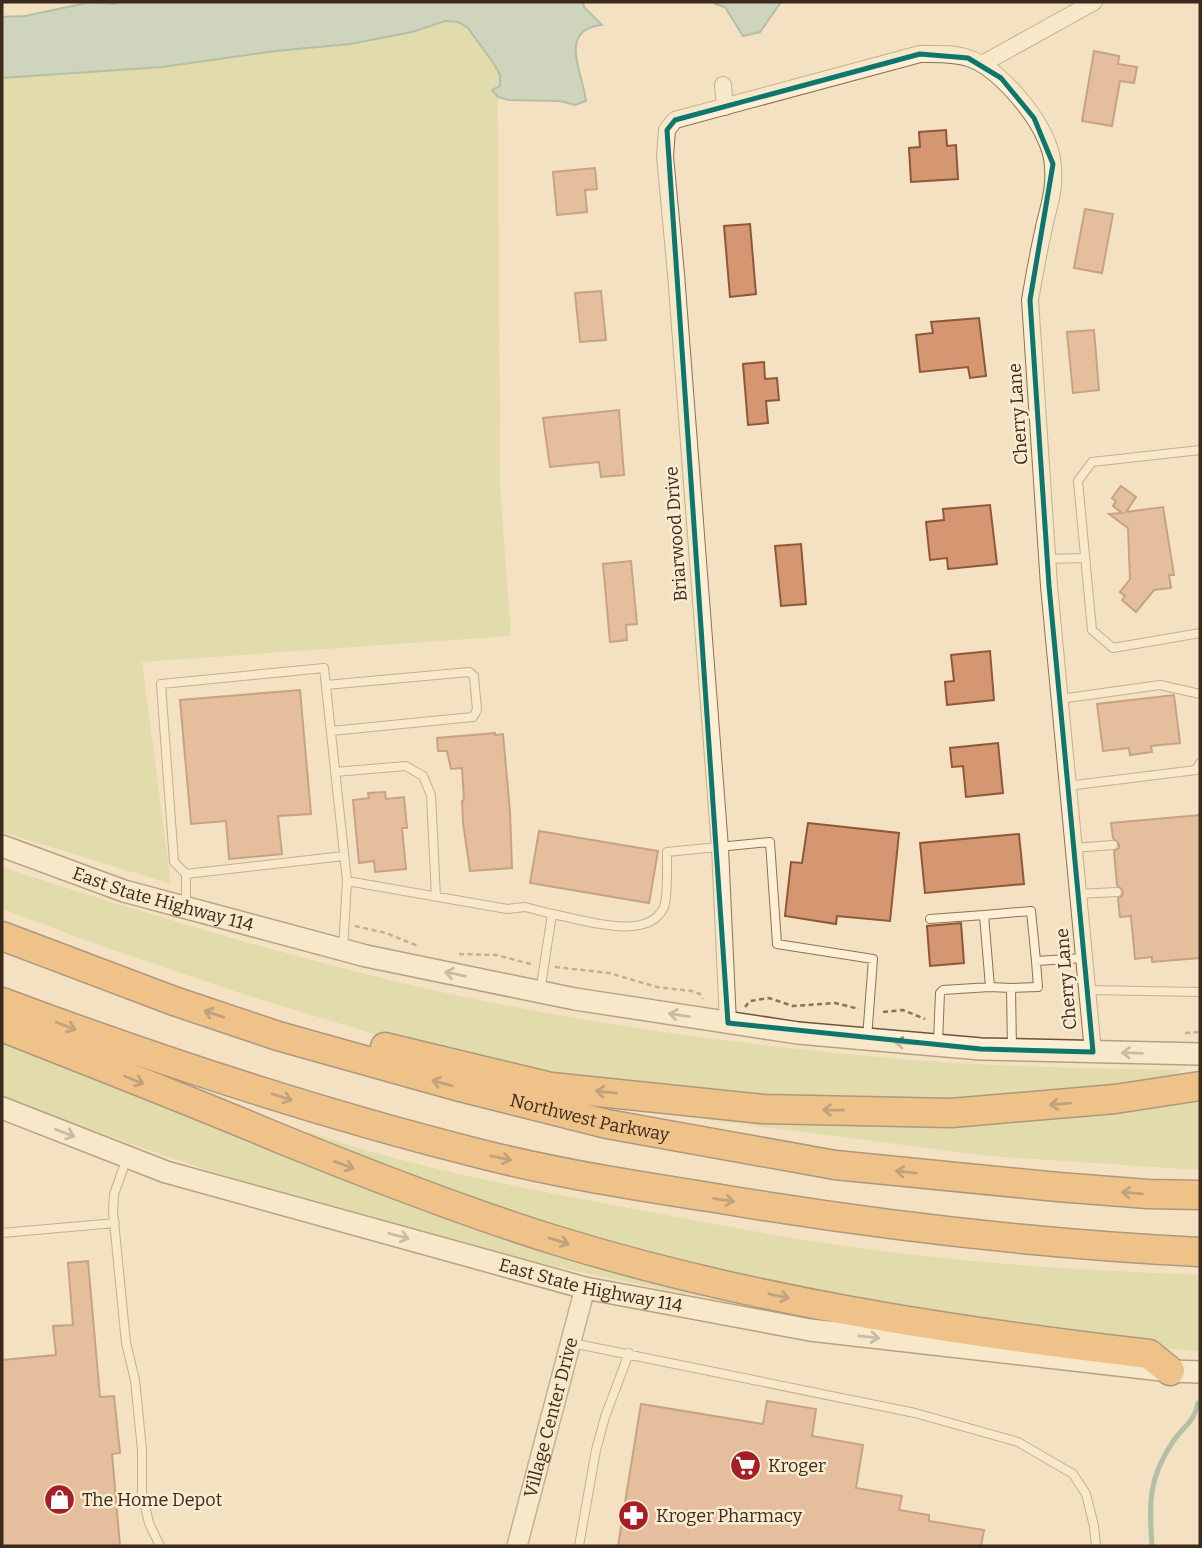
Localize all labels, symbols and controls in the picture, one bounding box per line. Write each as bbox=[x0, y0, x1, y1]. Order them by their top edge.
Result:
street label: Cherry Lane bbox=[1003, 362, 1033, 466]
street label: Briarwood Drive bbox=[660, 466, 692, 602]
street label: East State Highway 114 bbox=[70, 862, 257, 936]
street label: Cherry Lane bbox=[1051, 927, 1081, 1031]
one-way arrow bbox=[444, 967, 467, 981]
one-way arrow bbox=[203, 1007, 225, 1019]
one-way arrow bbox=[668, 1008, 691, 1021]
one-way arrow bbox=[54, 1021, 76, 1034]
one-way arrow bbox=[894, 1036, 917, 1049]
one-way arrow bbox=[1121, 1047, 1144, 1060]
one-way arrow bbox=[122, 1074, 144, 1087]
one-way arrow bbox=[431, 1075, 453, 1088]
one-way arrow bbox=[595, 1086, 618, 1099]
street label: Northwest Parkway bbox=[508, 1089, 672, 1146]
one-way arrow bbox=[270, 1092, 292, 1105]
one-way arrow bbox=[1049, 1098, 1071, 1111]
one-way arrow bbox=[821, 1104, 844, 1117]
one-way arrow bbox=[54, 1127, 76, 1140]
one-way arrow bbox=[489, 1152, 512, 1166]
one-way arrow bbox=[333, 1160, 355, 1172]
one-way arrow bbox=[895, 1165, 917, 1178]
one-way arrow bbox=[1121, 1186, 1144, 1199]
one-way arrow bbox=[712, 1194, 735, 1207]
one-way arrow bbox=[388, 1231, 410, 1244]
one-way arrow bbox=[548, 1235, 570, 1248]
street label: East State Highway 114 bbox=[497, 1254, 685, 1317]
one-way arrow bbox=[767, 1290, 790, 1304]
one-way arrow bbox=[857, 1331, 880, 1344]
street label: Village Center Drive bbox=[519, 1335, 583, 1500]
supermarket icon: Kroger bbox=[728, 1449, 762, 1483]
place label: Kroger bbox=[768, 1455, 826, 1477]
shop icon: The Home Depot bbox=[42, 1483, 76, 1517]
place label: The Home Depot bbox=[82, 1489, 223, 1511]
pharmacy icon: Kroger Pharmacy bbox=[616, 1499, 650, 1533]
place label: Kroger Pharmacy bbox=[656, 1505, 803, 1527]

